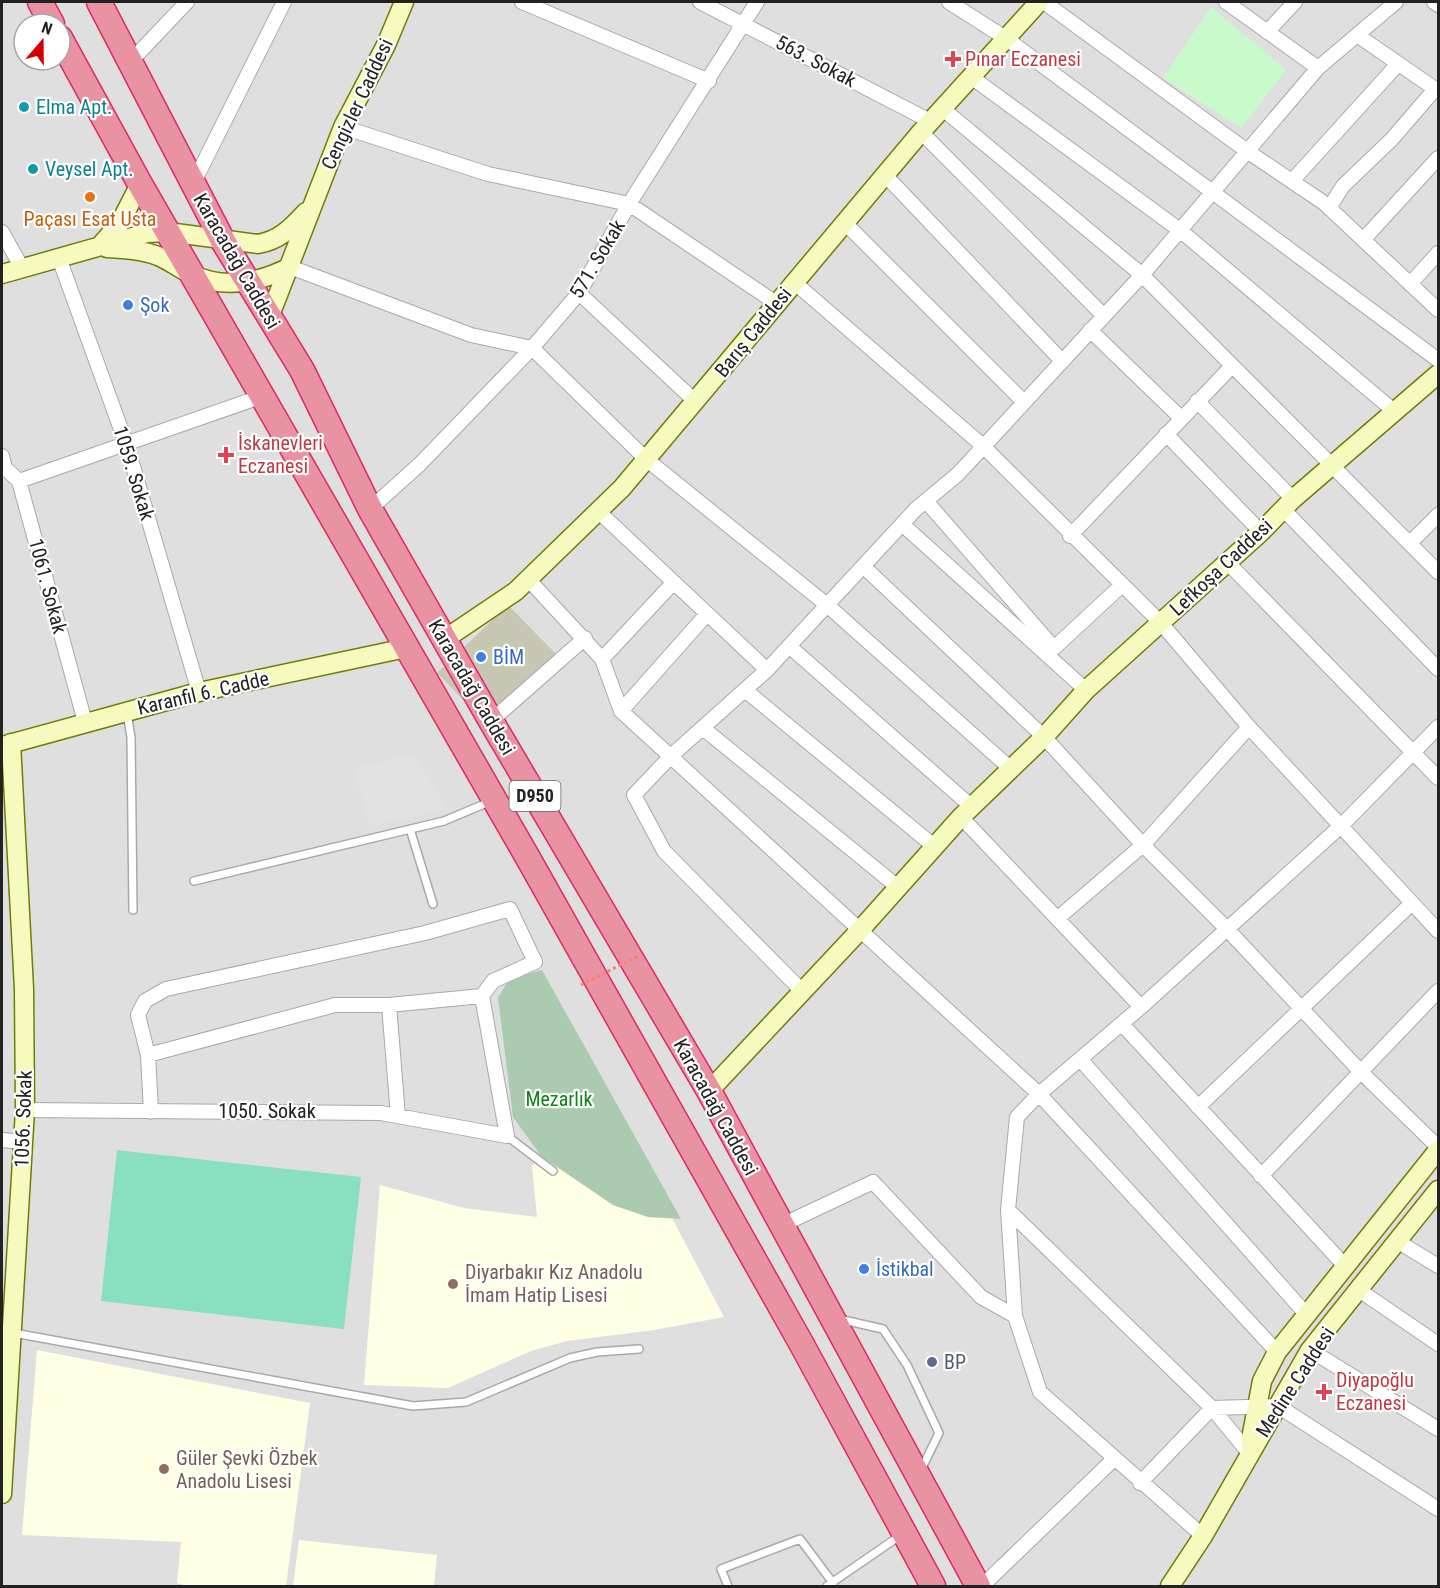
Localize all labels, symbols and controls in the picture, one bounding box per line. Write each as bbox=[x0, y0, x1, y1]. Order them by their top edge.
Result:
north arrow bbox=[12, 12, 72, 72]
text: N bbox=[39, 18, 55, 39]
street label: 563. Sokak bbox=[772, 30, 860, 92]
street label: Cengizler Caddesi bbox=[316, 35, 398, 173]
place label: Pınar Eczanesi bbox=[965, 47, 1081, 71]
marker: Pınar Eczanesi bbox=[946, 52, 960, 66]
place label: Elma Apt. bbox=[36, 95, 112, 119]
marker: Elma Apt. bbox=[17, 100, 31, 114]
place label: Veysel Apt. bbox=[45, 157, 134, 181]
marker: Veysel Apt. bbox=[26, 162, 40, 176]
street label: Karacadağ Caddesi bbox=[189, 189, 285, 333]
marker: Paçası Esat Usta bbox=[83, 190, 97, 204]
place label: Paçası Esat Usta bbox=[24, 207, 156, 231]
street label: 571. Sokak bbox=[564, 215, 630, 303]
street label: Barış Caddesi bbox=[709, 282, 797, 382]
place label: Şok bbox=[140, 293, 169, 317]
marker: Şok bbox=[121, 298, 135, 312]
street label: 1059. Sokak bbox=[108, 423, 160, 523]
place label: İskanevleri Eczanesi bbox=[238, 431, 323, 478]
marker: İskanevleri Eczanesi bbox=[219, 448, 233, 462]
street label: Lefkoşa Caddesi bbox=[1165, 513, 1277, 621]
street label: 1061. Sokak bbox=[24, 536, 72, 636]
street label: Karacadağ Caddesi bbox=[424, 615, 520, 759]
place label: BİM bbox=[493, 645, 524, 669]
marker: BİM bbox=[474, 650, 488, 664]
street label: Karanfil 6. Cadde bbox=[135, 666, 271, 720]
road number: D950 bbox=[510, 781, 560, 811]
street label: Karacadağ Caddesi bbox=[669, 1035, 763, 1179]
street label: 1056. Sokak bbox=[9, 1070, 37, 1168]
park label: Mezarlık bbox=[525, 1087, 593, 1111]
street label: 1050. Sokak bbox=[218, 1099, 316, 1123]
place label: İstikbal bbox=[876, 1257, 934, 1281]
place label: Diyarbakır Kız Anadolu İmam Hatip Lisesi bbox=[465, 1260, 643, 1307]
marker: İstikbal bbox=[857, 1262, 871, 1276]
marker: Diyarbakır Kız Anadolu İmam Hatip Lisesi bbox=[446, 1277, 460, 1291]
street label: Medine Caddesi bbox=[1250, 1322, 1340, 1442]
place label: BP bbox=[944, 1350, 966, 1374]
marker: BP bbox=[925, 1355, 939, 1369]
place label: Diyapoğlu Eczanesi bbox=[1336, 1368, 1414, 1415]
marker: Diyapoğlu Eczanesi bbox=[1317, 1385, 1331, 1399]
place label: Güler Şevki Özbek Anadolu Lisesi bbox=[176, 1446, 318, 1493]
marker: Güler Şevki Özbek Anadolu Lisesi bbox=[157, 1462, 171, 1476]

